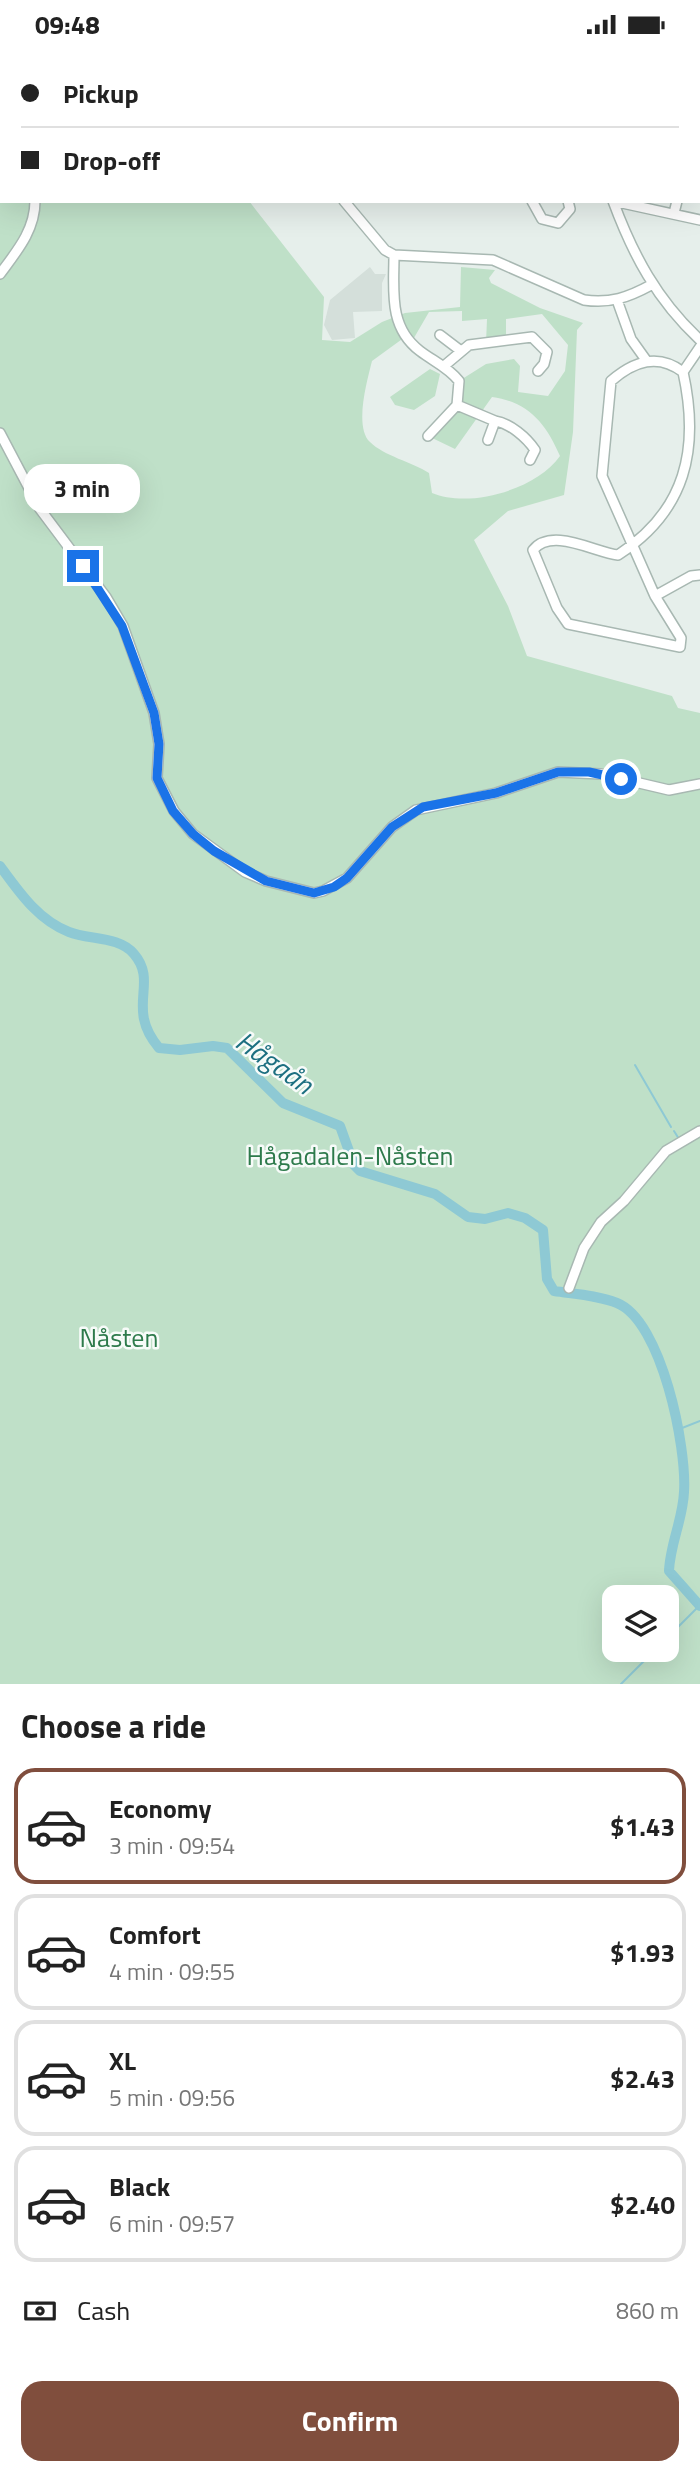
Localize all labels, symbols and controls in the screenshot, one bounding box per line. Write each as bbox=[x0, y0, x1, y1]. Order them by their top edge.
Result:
text: 09:48 bbox=[35, 5, 100, 44]
text: Pickup bbox=[63, 74, 139, 113]
text: Drop-off bbox=[63, 141, 160, 180]
callout: 3 min bbox=[25, 465, 141, 513]
text: 3 min bbox=[54, 471, 110, 506]
route end bbox=[67, 550, 99, 582]
route start bbox=[605, 763, 637, 795]
water label: Hågaån bbox=[227, 1020, 324, 1105]
park label: Hågadalen-Nåsten bbox=[246, 1136, 454, 1175]
park label: Nåsten bbox=[80, 1318, 158, 1357]
map controls bbox=[602, 1585, 679, 1662]
button: layers bbox=[602, 1585, 679, 1662]
text: Choose a ride bbox=[21, 1702, 206, 1750]
text: Economy bbox=[109, 1789, 211, 1828]
icon: car bbox=[25, 1795, 88, 1858]
text: $1.43 bbox=[610, 1807, 675, 1846]
text: 3 min · 09:54 bbox=[109, 1828, 235, 1863]
text: Comfort bbox=[109, 1915, 201, 1954]
icon: car bbox=[25, 1921, 88, 1984]
text: $1.93 bbox=[610, 1933, 675, 1972]
text: 4 min · 09:55 bbox=[109, 1954, 235, 1989]
text: XL bbox=[109, 2041, 136, 2080]
icon: car bbox=[25, 2047, 88, 2110]
text: $2.43 bbox=[610, 2059, 675, 2098]
text: 5 min · 09:56 bbox=[109, 2080, 235, 2115]
text: Black bbox=[109, 2167, 170, 2206]
icon: car bbox=[25, 2173, 88, 2236]
text: $2.40 bbox=[610, 2185, 675, 2224]
text: 6 min · 09:57 bbox=[109, 2206, 235, 2241]
text: Cash bbox=[77, 2291, 130, 2330]
icon: cash bbox=[21, 2292, 59, 2330]
text: 860 m bbox=[616, 2293, 679, 2328]
button: Confirm bbox=[21, 2381, 679, 2461]

